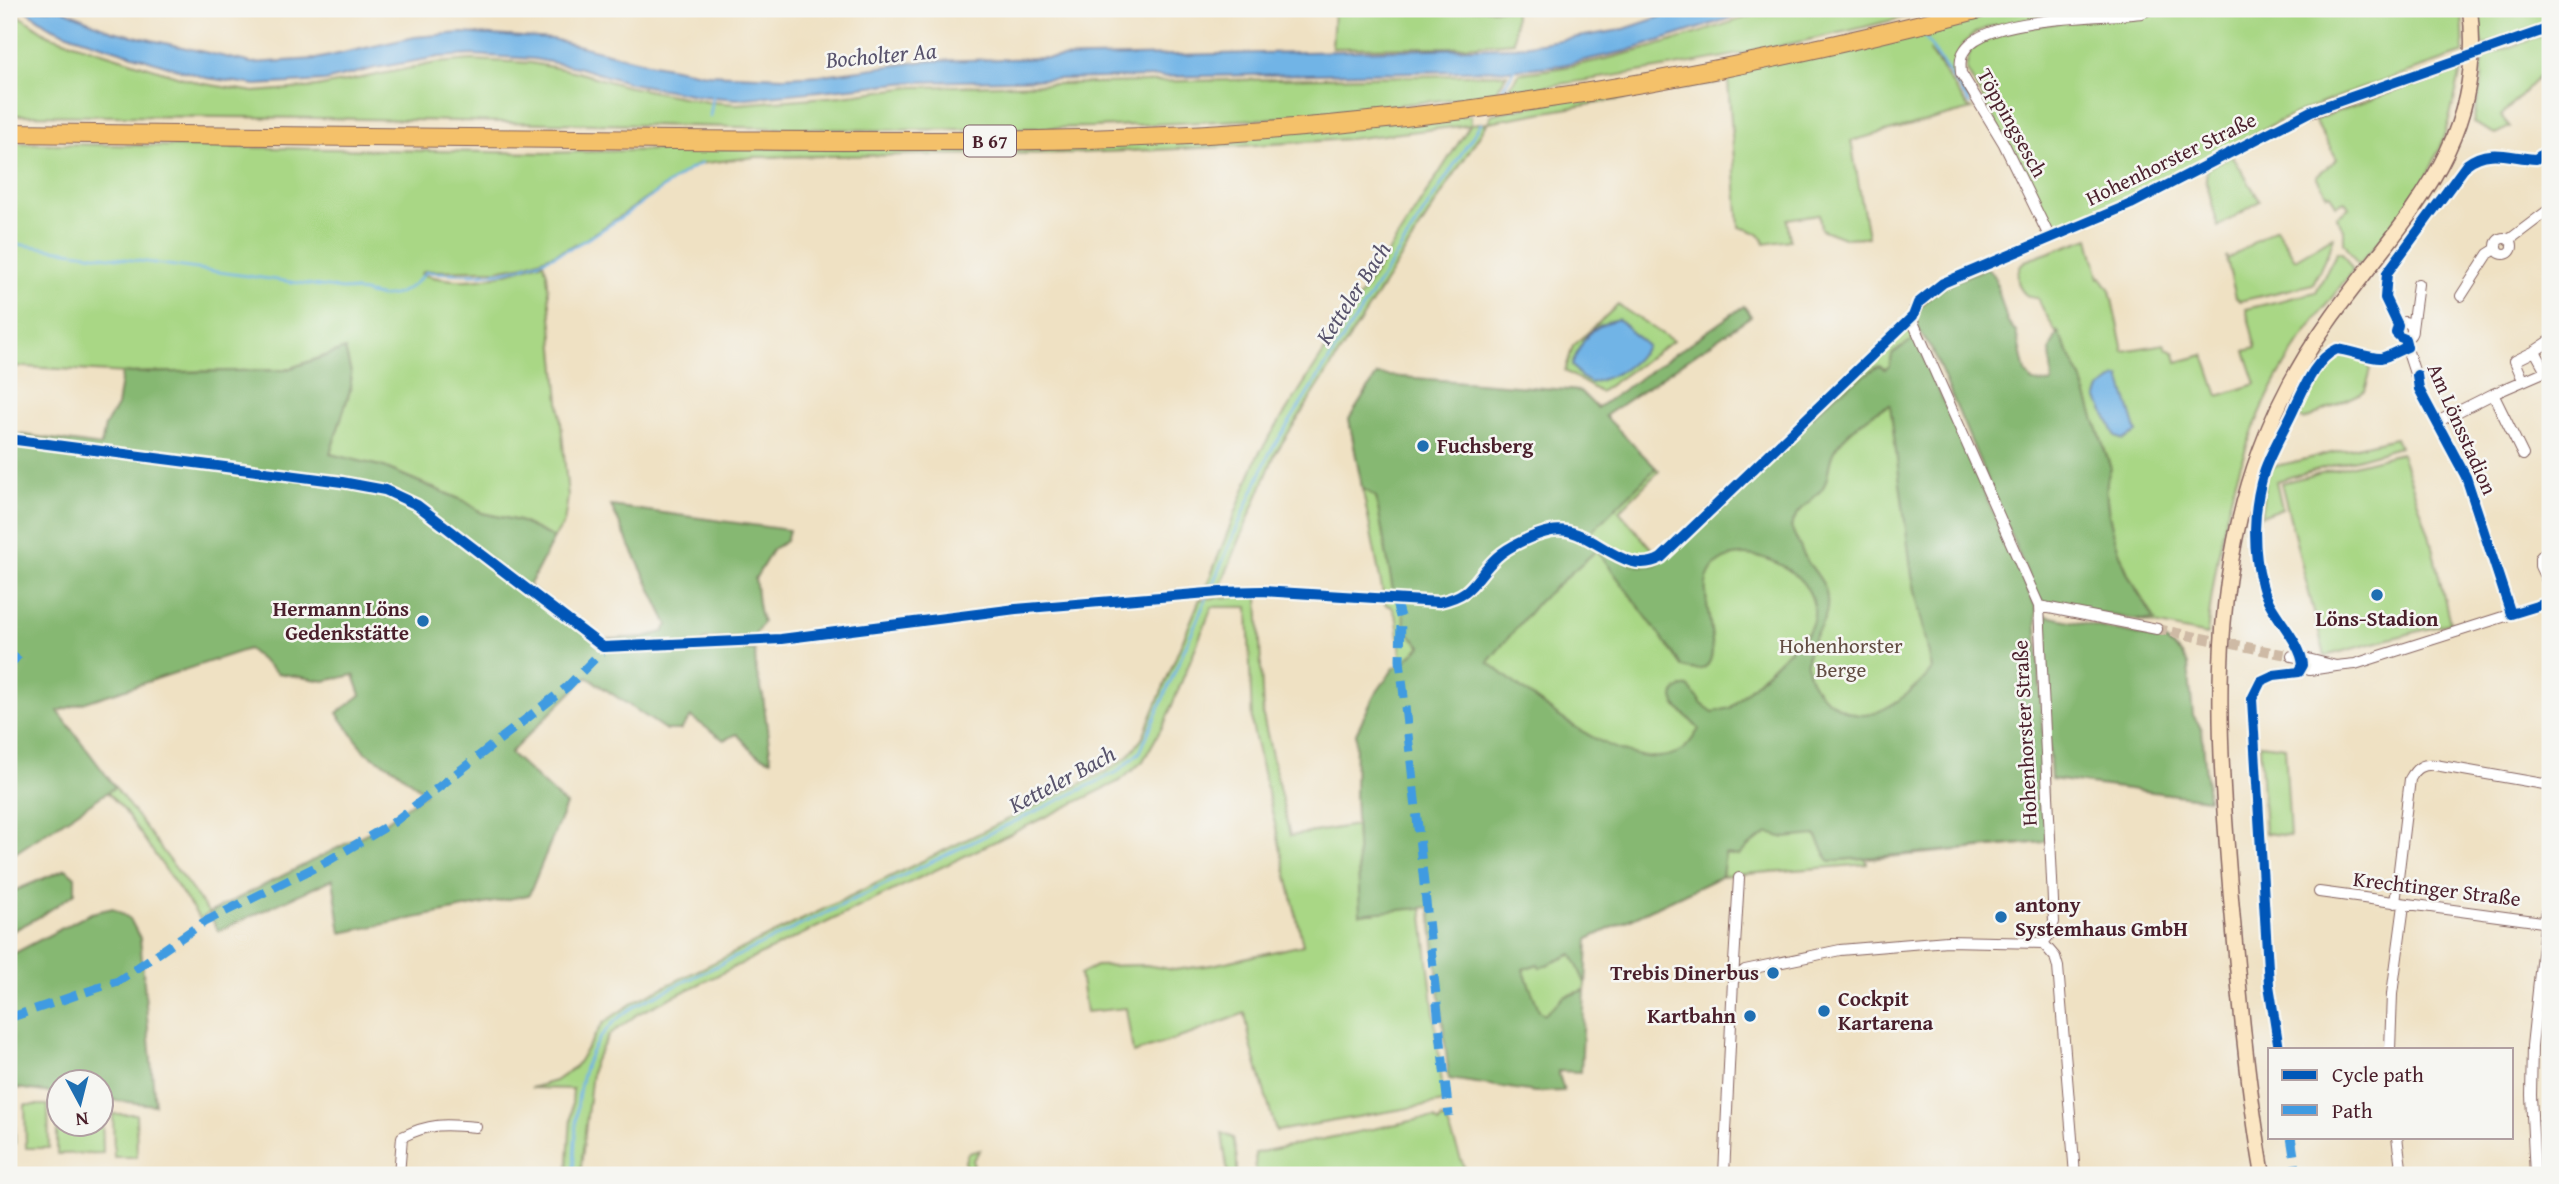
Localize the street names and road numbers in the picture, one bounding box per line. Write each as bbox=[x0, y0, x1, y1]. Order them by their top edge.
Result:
street label: Töppingsesch bbox=[1970, 62, 2055, 183]
street label: Hohenhorster Straße bbox=[2080, 104, 2261, 213]
road number: B 67 bbox=[964, 125, 1016, 156]
street label: Am Lönsstadion bbox=[2420, 358, 2505, 500]
street label: Hohenhorster Straße bbox=[2004, 639, 2045, 827]
street label: Krechtinger Straße bbox=[2352, 863, 2523, 914]

